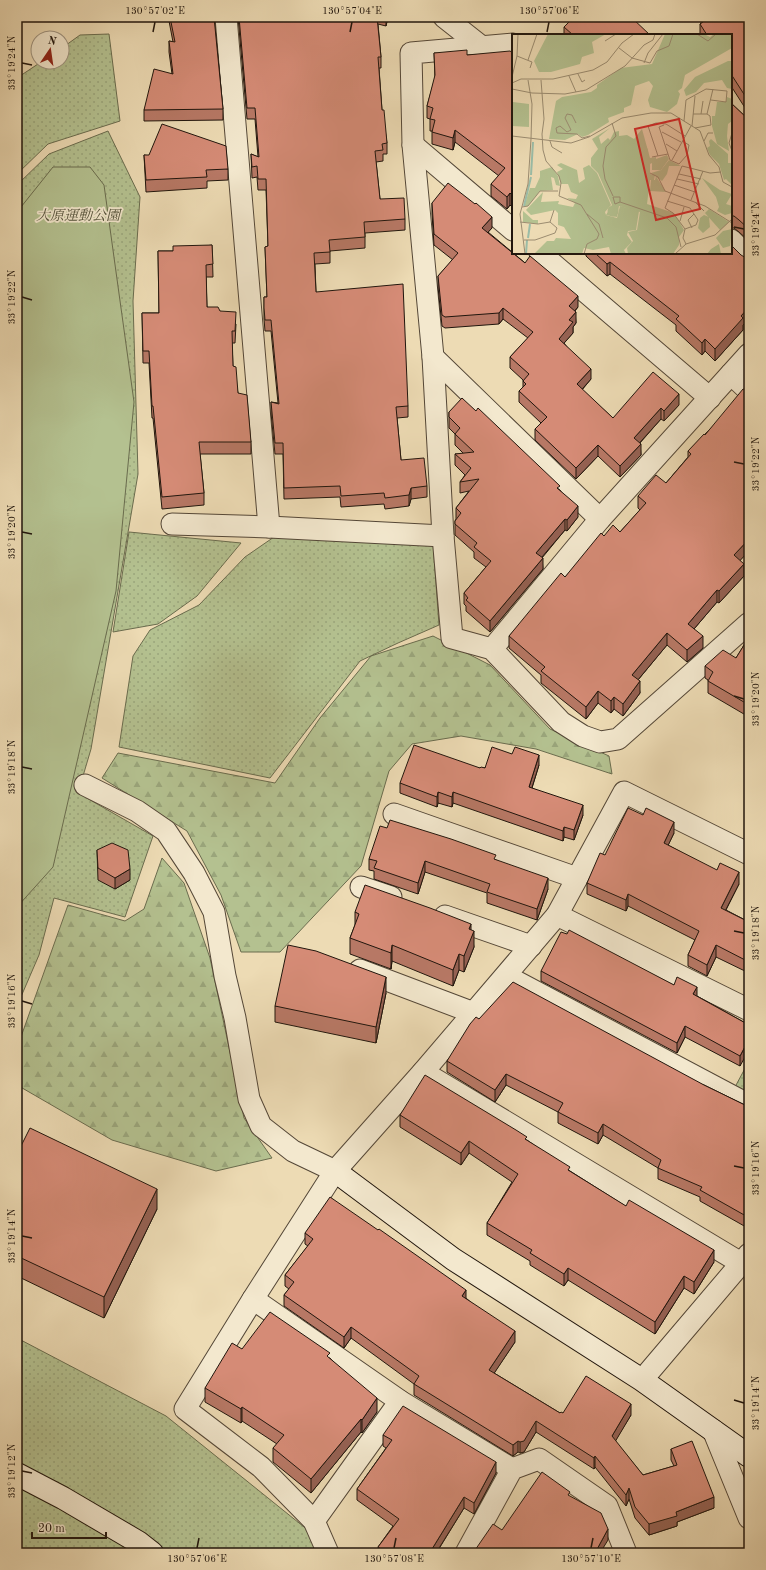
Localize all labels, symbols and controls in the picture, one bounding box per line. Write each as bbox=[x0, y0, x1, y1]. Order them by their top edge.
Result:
text: 130°57'02"E bbox=[125, 6, 185, 16]
text: 130°57'04"E bbox=[322, 6, 382, 16]
text: 130°57'06"E bbox=[519, 6, 579, 16]
north arrow bbox=[30, 30, 70, 70]
inset map bbox=[512, 34, 732, 254]
text: 33°19'24"N bbox=[7, 35, 17, 90]
text: N bbox=[47, 35, 58, 48]
text: 33°19'24"N bbox=[751, 201, 761, 256]
park label: 大原運動公園 bbox=[36, 208, 122, 223]
text: 33°19'22"N bbox=[7, 269, 17, 324]
text: 33°19'22"N bbox=[751, 436, 761, 491]
text: 33°19'20"N bbox=[7, 504, 17, 559]
text: 33°19'20"N bbox=[751, 671, 761, 726]
text: 33°19'18"N bbox=[7, 739, 17, 794]
text: 33°19'18"N bbox=[751, 905, 761, 960]
text: 33°19'16"N bbox=[7, 973, 17, 1028]
text: 33°19'16"N bbox=[751, 1140, 761, 1195]
text: 33°19'14"N bbox=[7, 1208, 17, 1263]
text: 33°19'14"N bbox=[751, 1375, 761, 1430]
text: 33°19'12"N bbox=[7, 1443, 17, 1498]
scale bar bbox=[32, 1514, 106, 1540]
text: 20 m bbox=[38, 1523, 65, 1535]
text: 130°57'06"E bbox=[167, 1554, 227, 1564]
text: 130°57'08"E bbox=[364, 1554, 424, 1564]
text: 130°57'10"E bbox=[561, 1554, 621, 1564]

